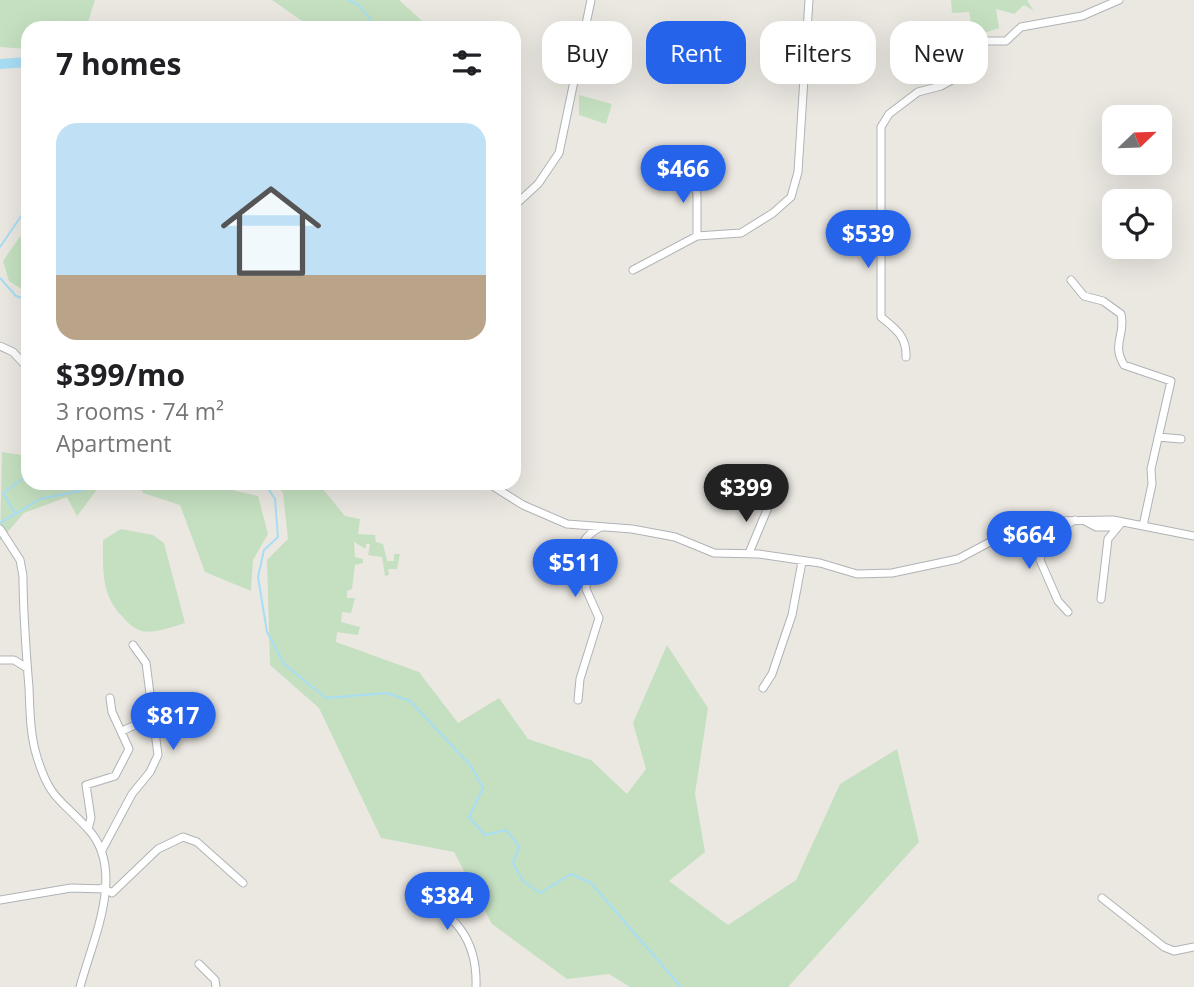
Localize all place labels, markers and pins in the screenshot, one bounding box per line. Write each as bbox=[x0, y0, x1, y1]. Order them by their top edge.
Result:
pin: $466 bbox=[642, 146, 724, 205]
pin: $539 bbox=[827, 210, 909, 270]
pin: $399 bbox=[705, 464, 787, 524]
pin: $664 bbox=[988, 512, 1070, 571]
pin: $511 bbox=[534, 540, 616, 599]
pin: $817 bbox=[132, 692, 214, 752]
pin: $384 bbox=[406, 872, 488, 932]

